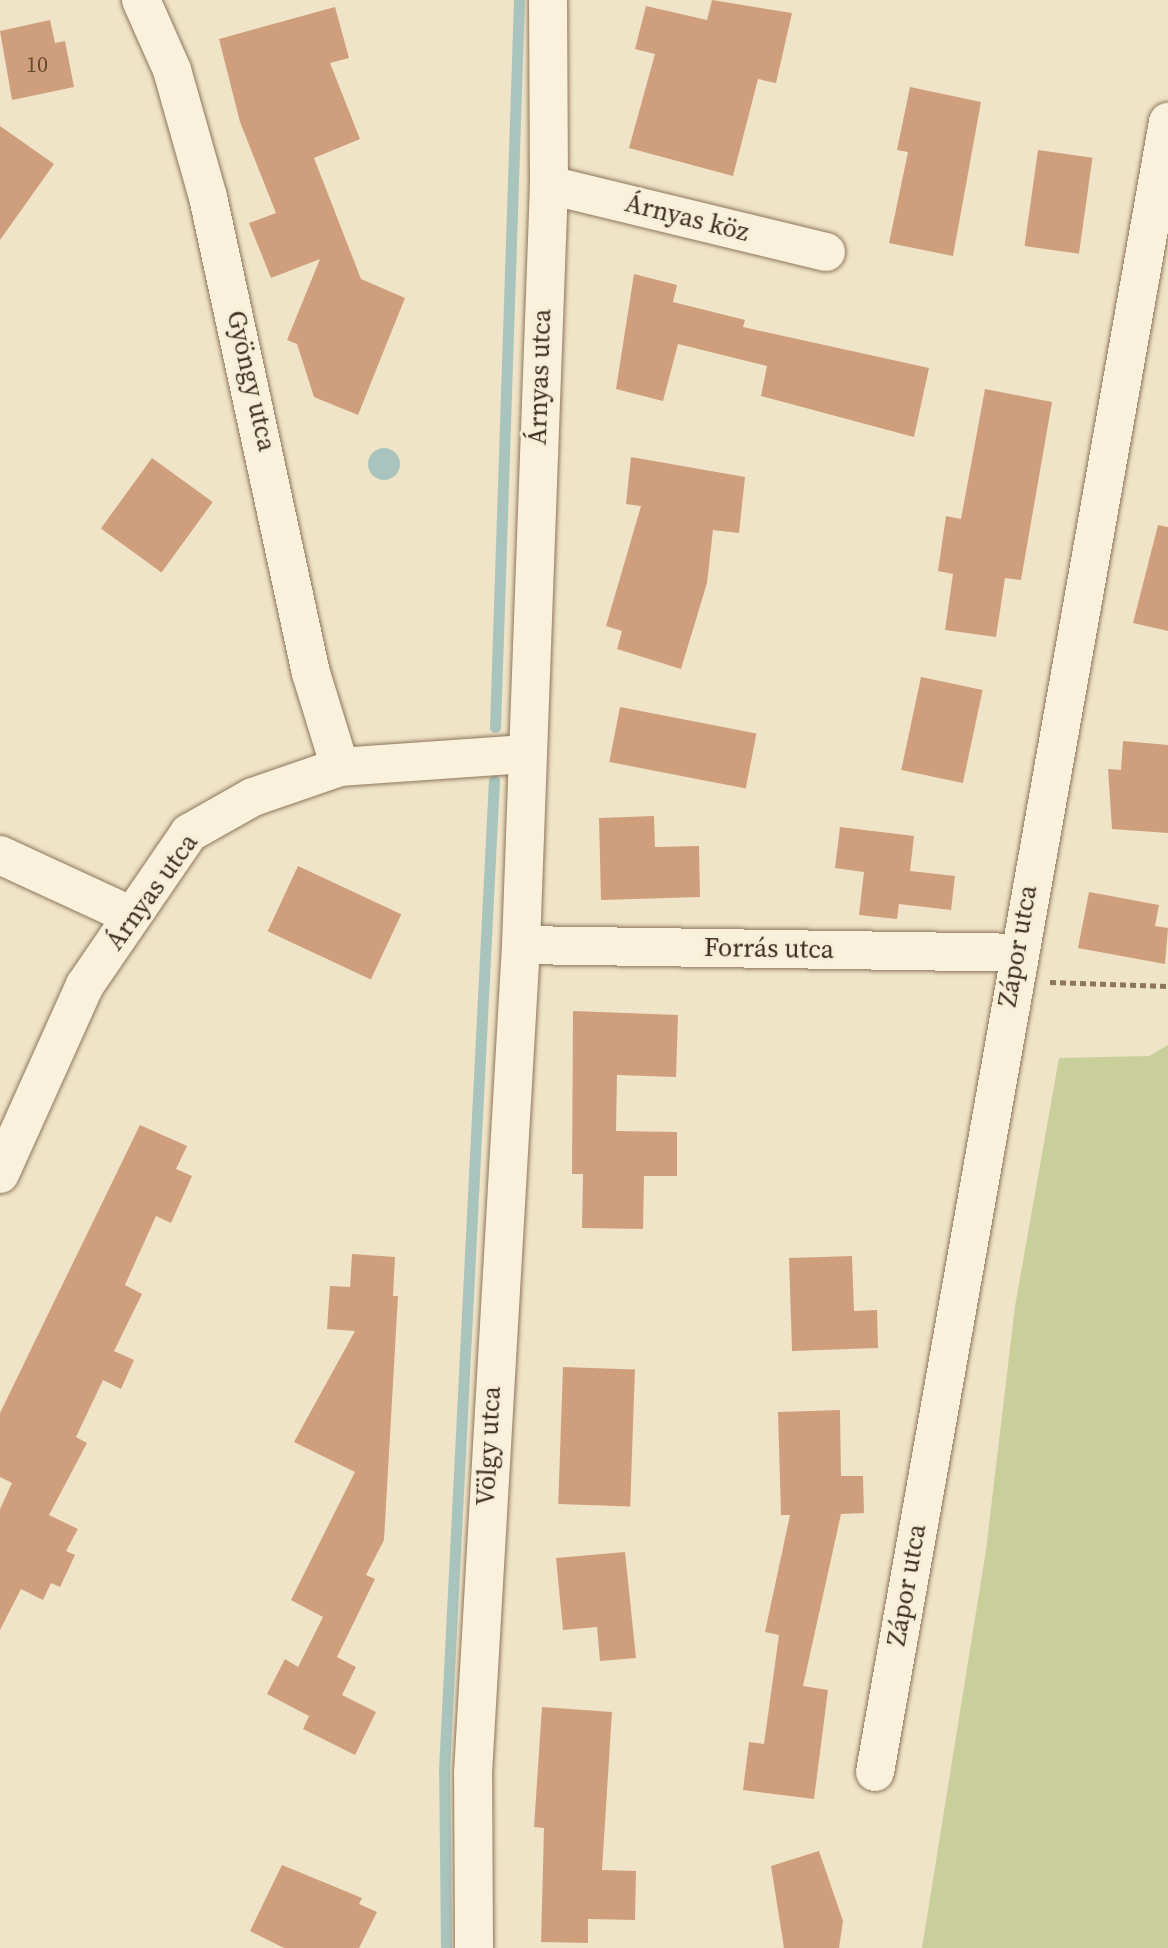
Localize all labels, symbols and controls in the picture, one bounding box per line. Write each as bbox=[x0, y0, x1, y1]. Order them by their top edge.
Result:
house number: 10 bbox=[26, 52, 48, 78]
street label: Árnyas köz bbox=[622, 188, 752, 248]
street label: Gyöngy utca bbox=[220, 308, 282, 454]
street label: Árnyas utca bbox=[522, 308, 558, 446]
street label: Árnyas utca bbox=[99, 828, 205, 956]
street label: Zápor utca bbox=[992, 883, 1044, 1009]
street label: Forrás utca bbox=[704, 932, 834, 966]
street label: Völgy utca bbox=[470, 1385, 508, 1507]
street label: Zápor utca bbox=[881, 1522, 933, 1648]

